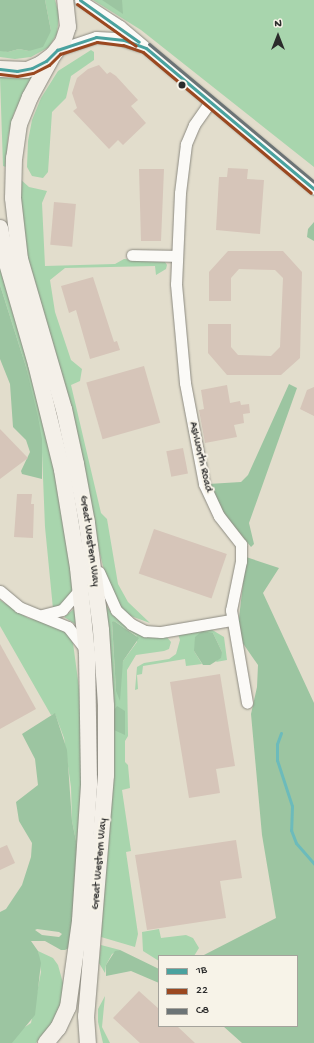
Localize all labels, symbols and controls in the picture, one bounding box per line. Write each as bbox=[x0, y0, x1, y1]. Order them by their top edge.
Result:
north arrow bbox=[258, 16, 298, 56]
text: N bbox=[274, 18, 282, 30]
unlabelled marker bbox=[177, 80, 187, 90]
street label: Ashworth Road bbox=[186, 421, 214, 493]
street label: Great Western Way bbox=[76, 495, 102, 587]
street label: Great Western Way bbox=[89, 818, 111, 910]
legend bbox=[158, 955, 298, 1027]
text: 1B bbox=[196, 964, 207, 978]
text: 22 bbox=[196, 984, 208, 998]
text: C8 bbox=[196, 1004, 209, 1018]

